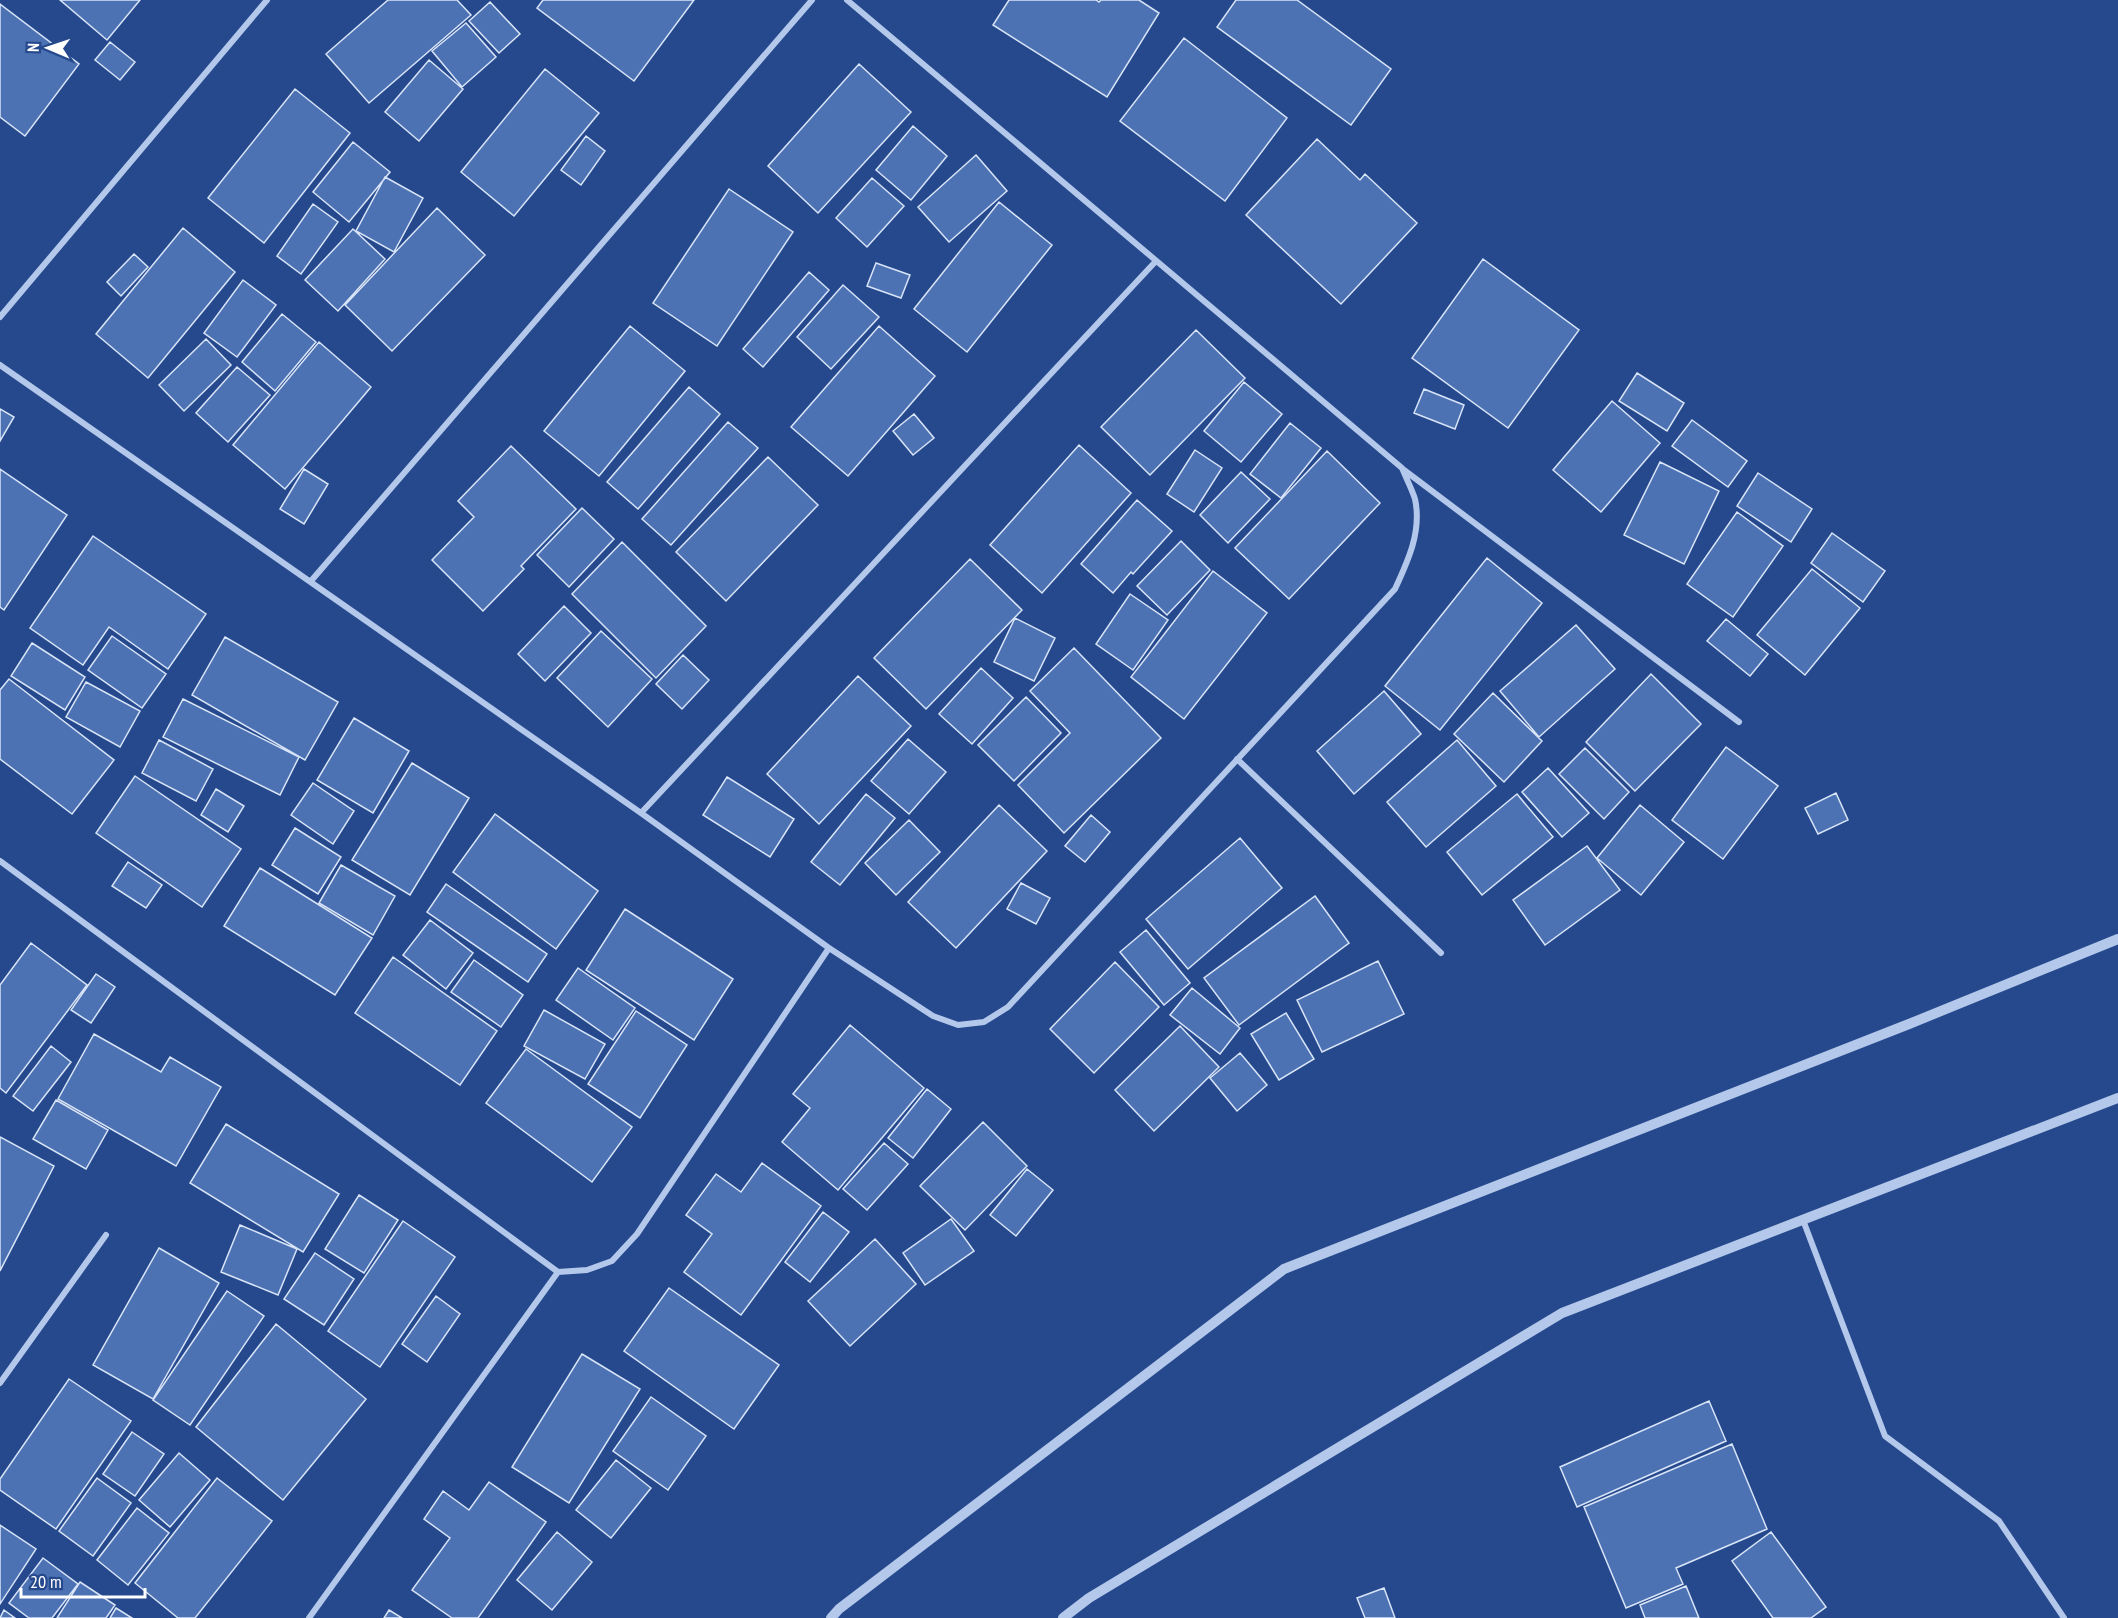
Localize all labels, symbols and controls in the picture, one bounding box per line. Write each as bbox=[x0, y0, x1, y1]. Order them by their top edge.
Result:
north arrow bbox=[18, 18, 78, 78]
text: N bbox=[23, 43, 43, 52]
scale bar bbox=[21, 1561, 146, 1599]
text: 20 m bbox=[30, 1570, 62, 1593]

